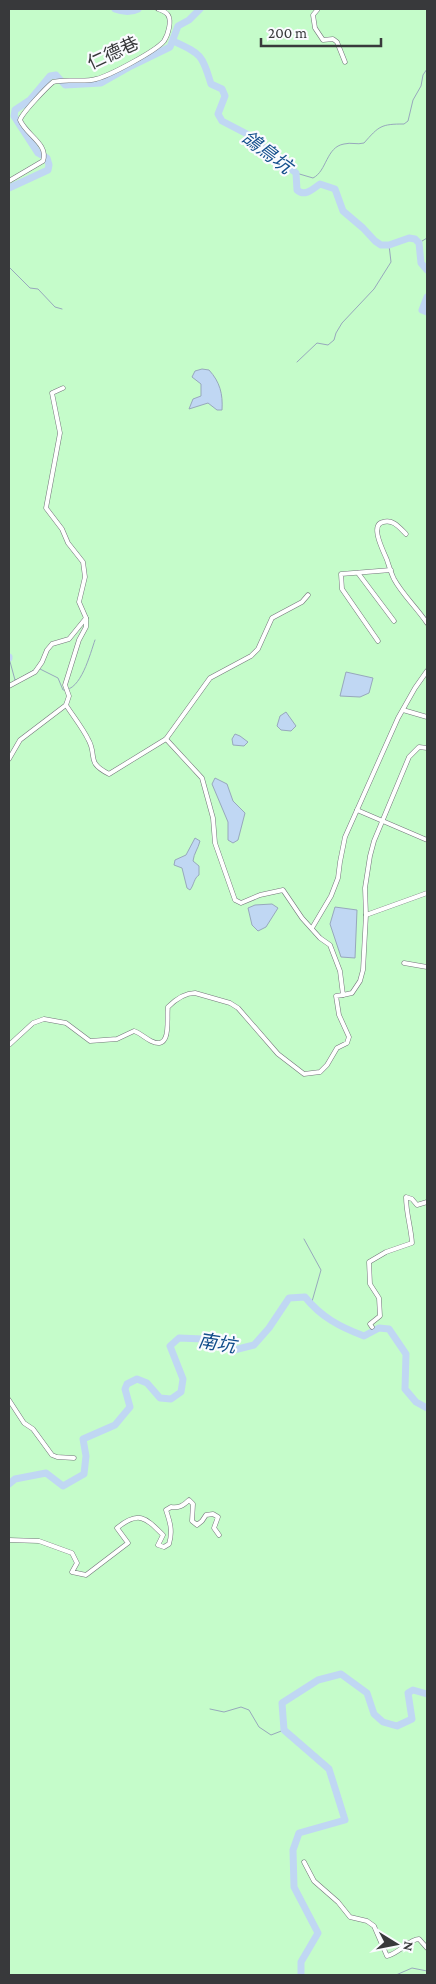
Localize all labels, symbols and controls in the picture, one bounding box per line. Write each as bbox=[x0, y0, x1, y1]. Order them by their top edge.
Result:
scale bar bbox=[261, 15, 381, 47]
text: 200 m bbox=[268, 25, 307, 41]
street label: 仁德巷 bbox=[84, 33, 142, 73]
water label: 鴿鳥坑 bbox=[238, 126, 298, 179]
water label: 南坑 bbox=[197, 1330, 240, 1357]
north arrow bbox=[371, 1919, 421, 1969]
text: N bbox=[400, 1940, 418, 1953]

